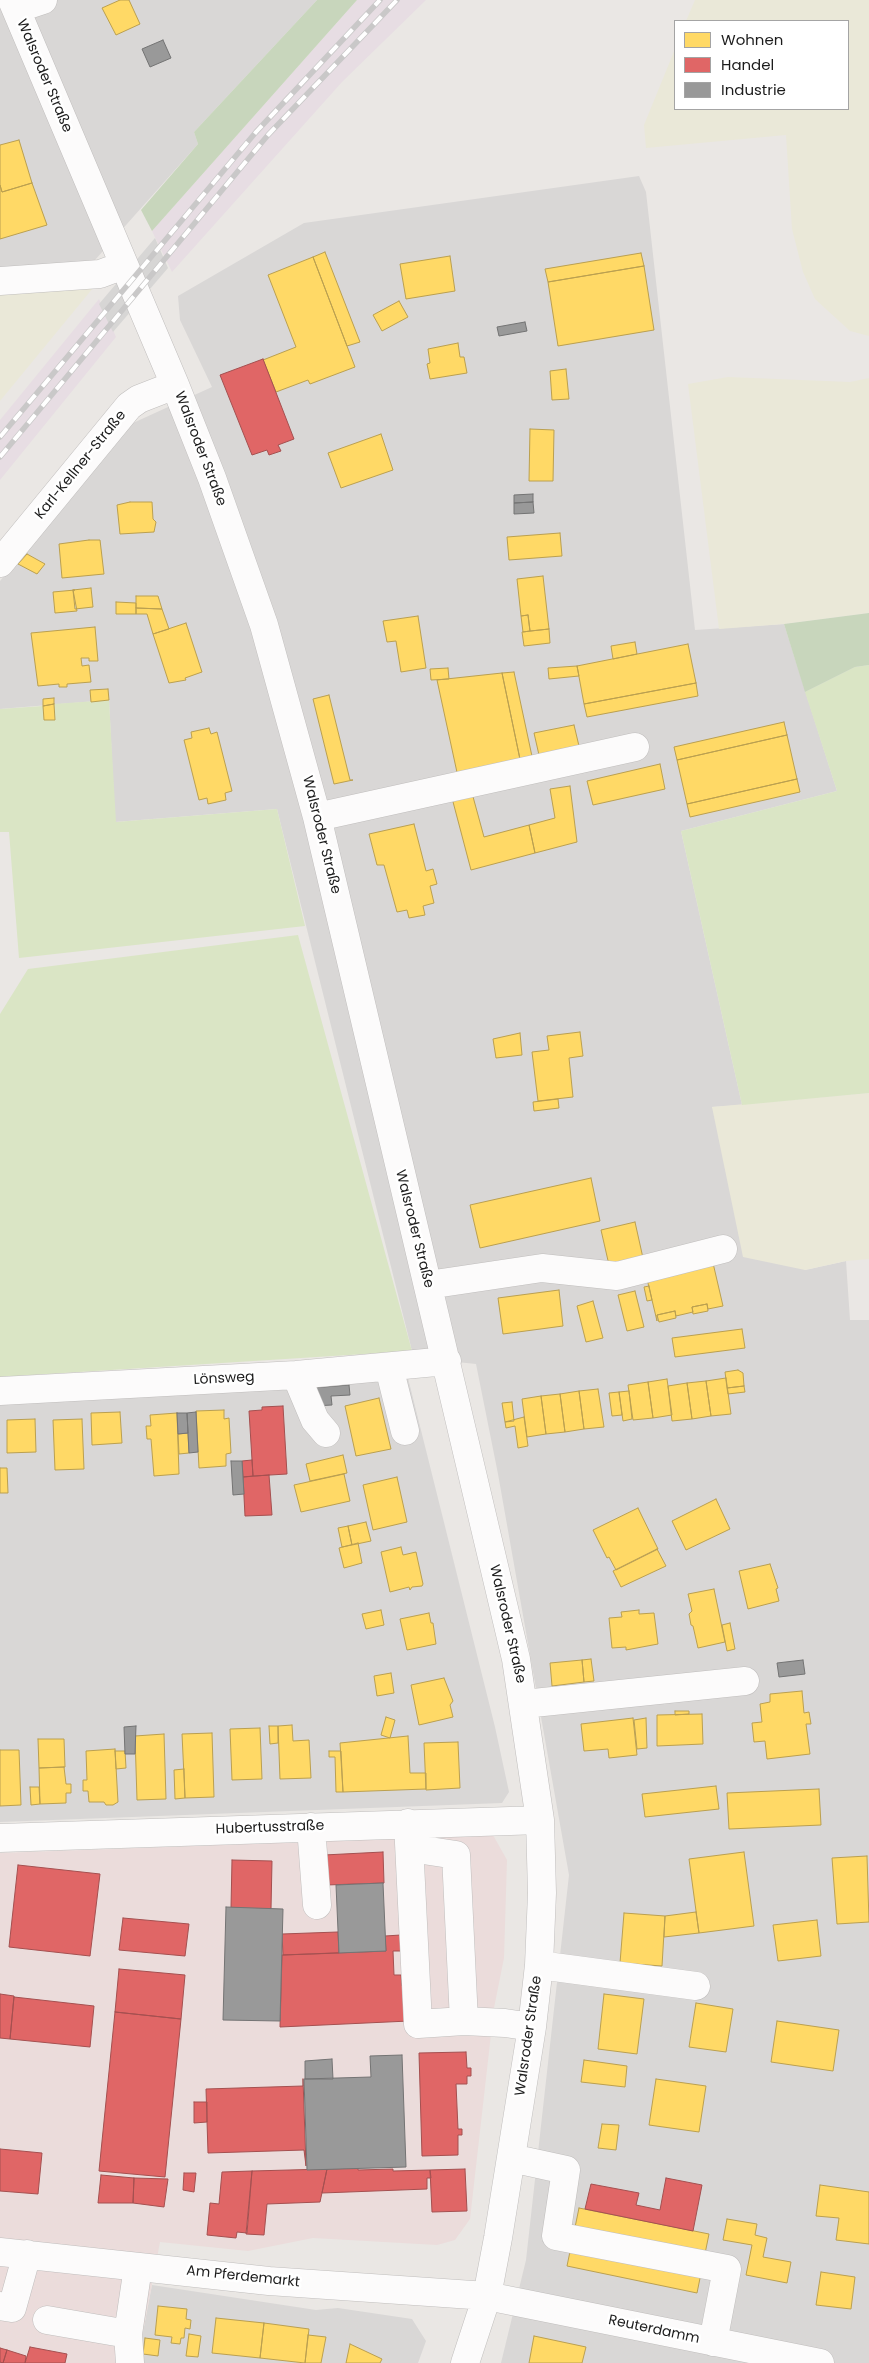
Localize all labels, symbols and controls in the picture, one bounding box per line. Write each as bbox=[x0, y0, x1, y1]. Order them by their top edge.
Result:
street label: Walsroder Straße bbox=[13, 17, 75, 135]
legend bbox=[674, 20, 849, 110]
text: Wohnen bbox=[721, 29, 783, 50]
text: Handel bbox=[721, 54, 774, 75]
text: Industrie bbox=[721, 79, 786, 100]
street label: Walsroder Straße bbox=[170, 389, 230, 509]
street label: Karl-Kellner-Straße bbox=[32, 407, 130, 523]
street label: Walsroder Straße bbox=[298, 774, 344, 896]
street label: Walsroder Straße bbox=[391, 1168, 437, 1290]
street label: Lönsweg bbox=[193, 1369, 255, 1389]
street label: Walsroder Straße bbox=[485, 1563, 529, 1685]
street label: Hubertusstraße bbox=[215, 1818, 325, 1838]
street label: Walsroder Straße bbox=[512, 1975, 546, 2097]
street label: Am Pferdemarkt bbox=[186, 2263, 300, 2291]
street label: Reuterdamm bbox=[607, 2312, 701, 2348]

